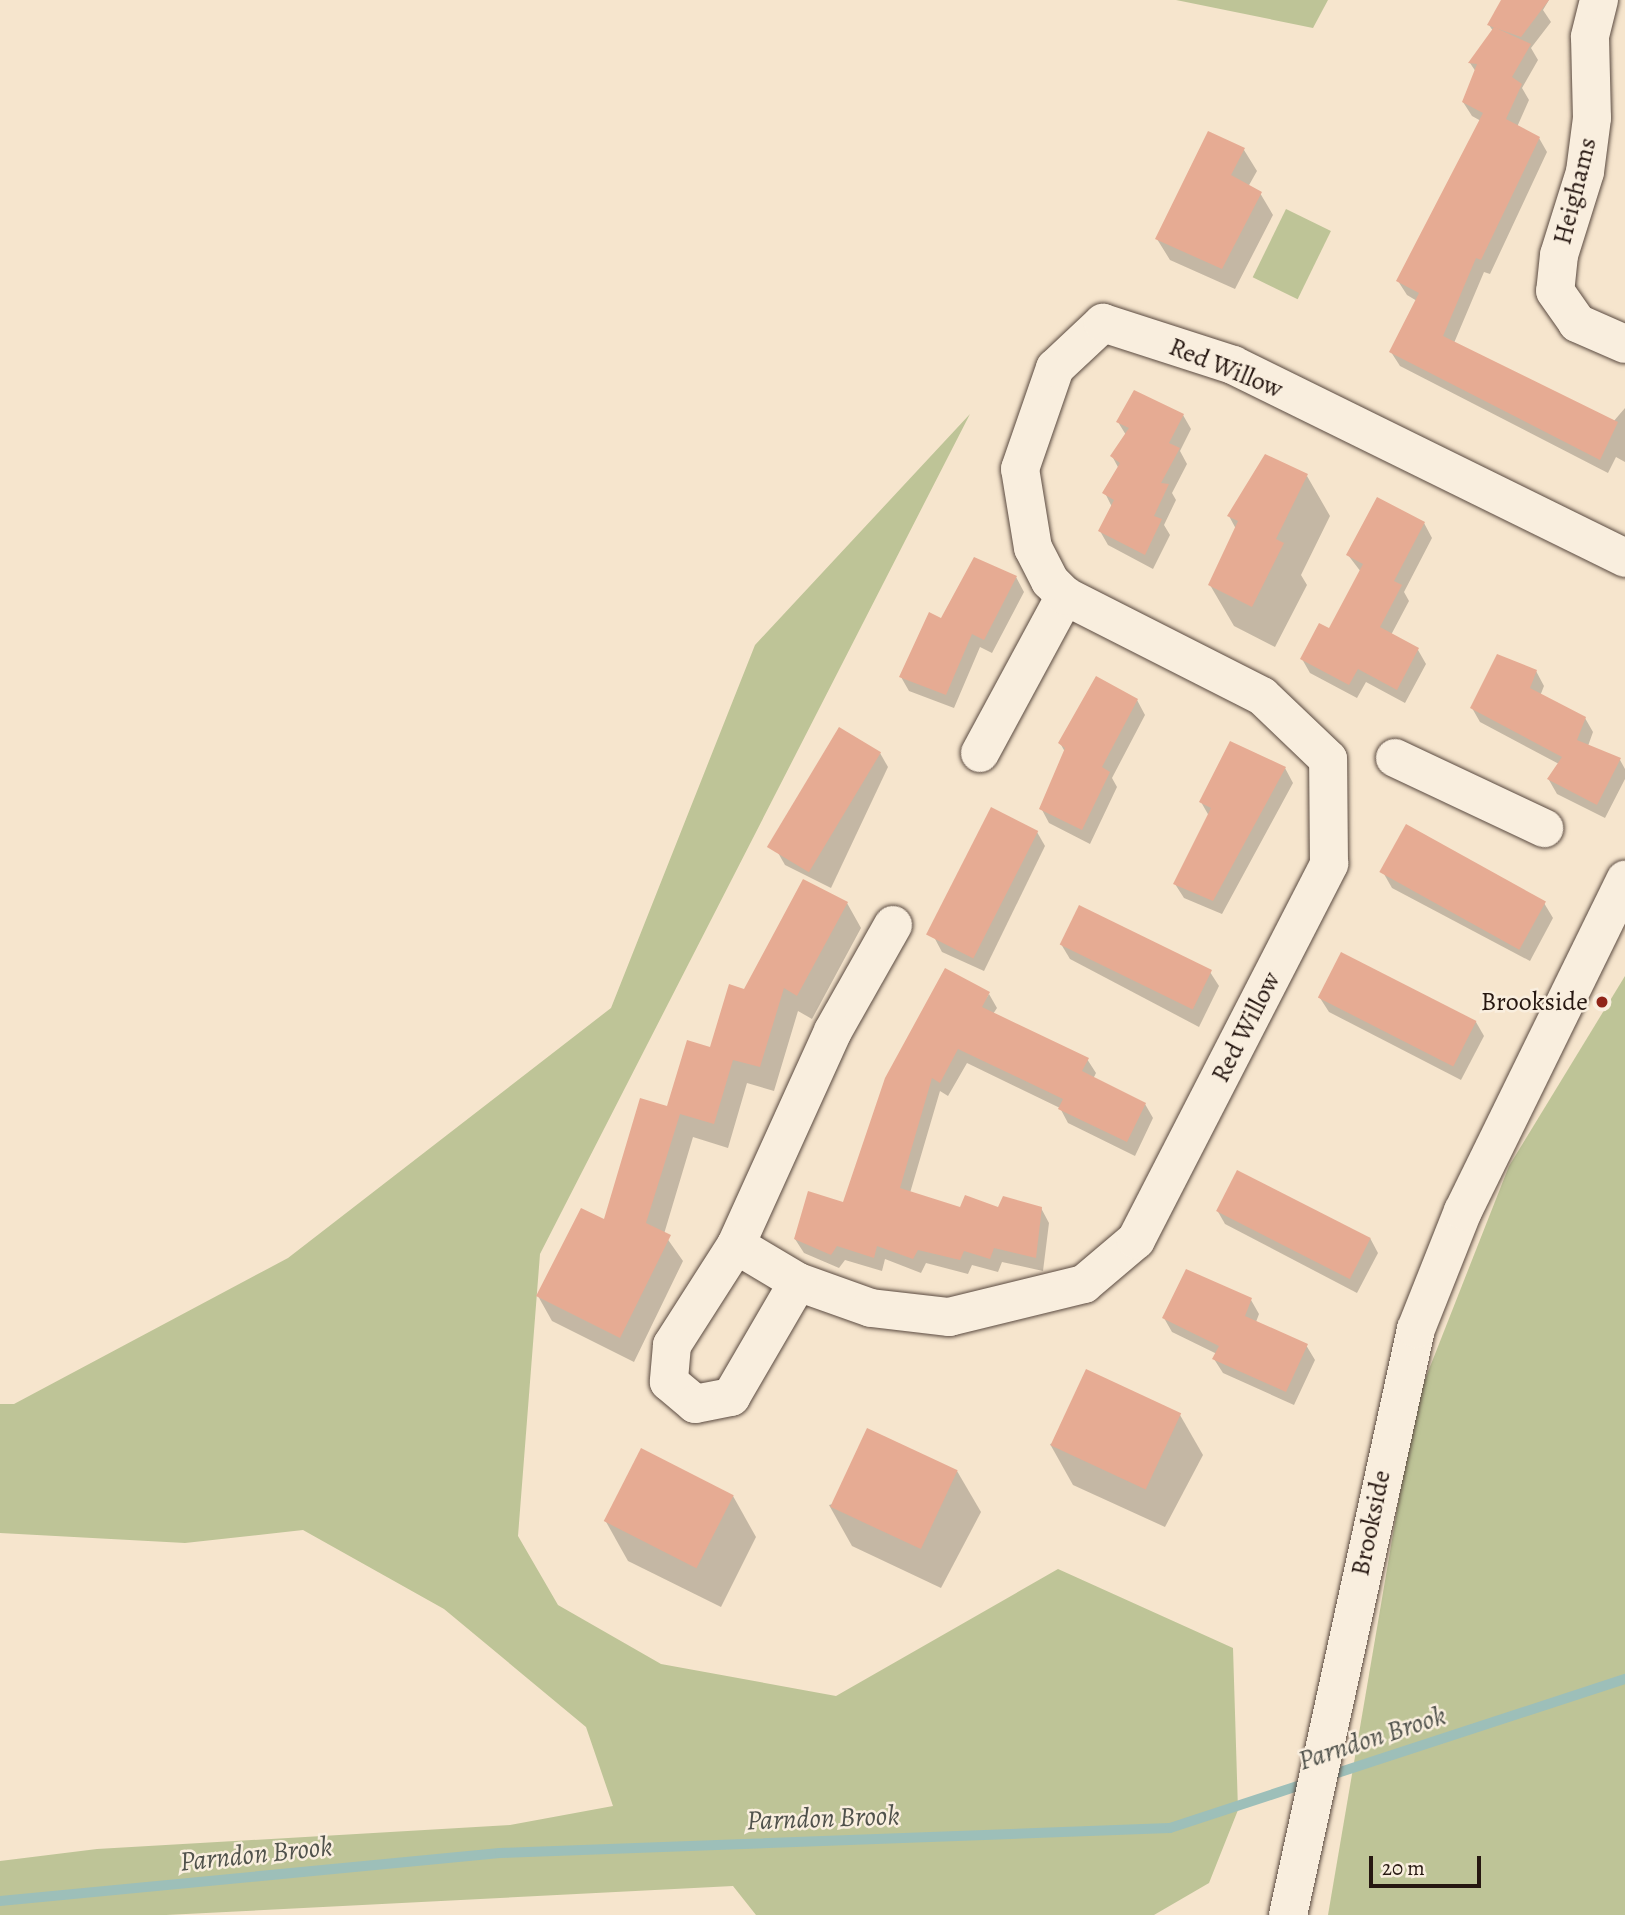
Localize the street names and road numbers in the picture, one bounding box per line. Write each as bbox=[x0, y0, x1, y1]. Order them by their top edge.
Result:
street label: Heighams bbox=[1547, 134, 1603, 248]
street label: Red Willow bbox=[1165, 331, 1287, 405]
street label: Red Willow bbox=[1205, 966, 1287, 1088]
street label: Brookside bbox=[1345, 1467, 1397, 1579]

